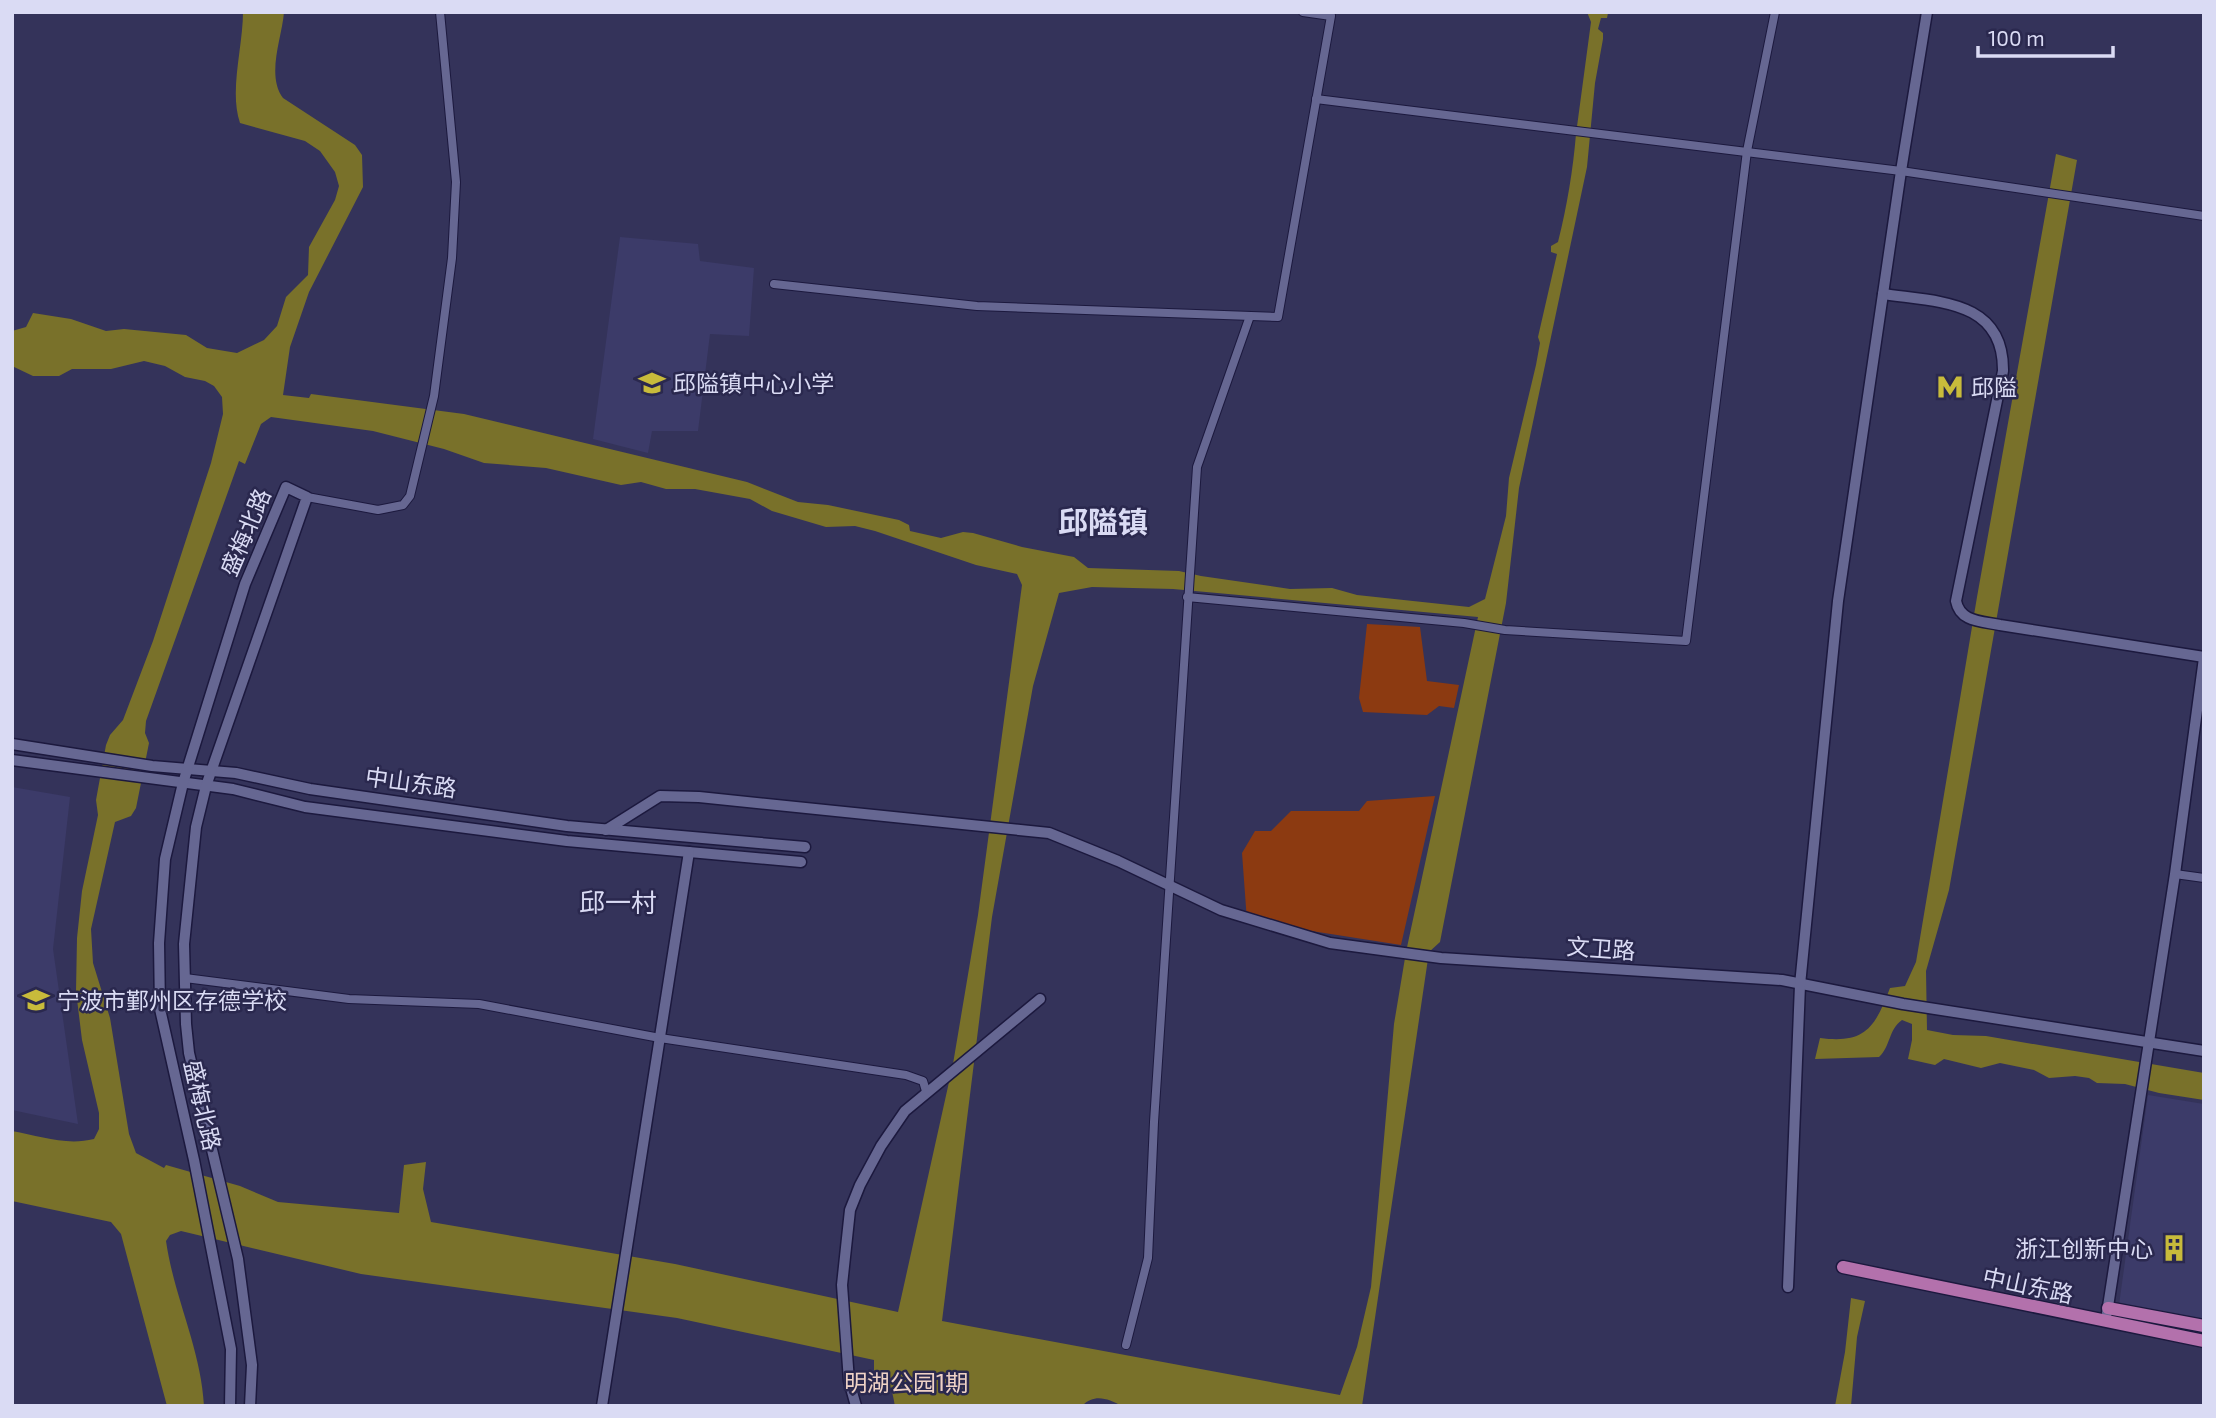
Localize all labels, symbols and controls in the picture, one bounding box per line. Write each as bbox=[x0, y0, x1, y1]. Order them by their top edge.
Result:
scale bar bbox=[1978, 14, 2113, 58]
text: 100 m bbox=[1988, 25, 2045, 50]
school or university icon: 邱隘镇中心小学 bbox=[637, 368, 667, 398]
place label: 邱隘镇中心小学 bbox=[673, 369, 834, 397]
metro station icon: 邱隘 bbox=[1935, 372, 1965, 402]
place label: 邱隘 bbox=[1971, 373, 2017, 401]
street label: 盛梅北路 bbox=[214, 484, 276, 580]
district label: 邱隘镇 bbox=[1058, 503, 1148, 539]
street label: 中山东路 bbox=[363, 762, 459, 802]
district label: 邱一村 bbox=[579, 886, 657, 917]
street label: 文卫路 bbox=[1566, 932, 1636, 964]
school or university icon: 宁波市鄞州区存德学校 bbox=[21, 985, 51, 1015]
place label: 宁波市鄞州区存德学校 bbox=[57, 986, 287, 1014]
street label: 盛梅北路 bbox=[179, 1057, 227, 1153]
building icon: 浙江创新中心 bbox=[2159, 1233, 2189, 1263]
place label: 浙江创新中心 bbox=[2015, 1234, 2153, 1262]
street label: 中山东路 bbox=[1980, 1262, 2076, 1308]
park label: 明湖公园1期 bbox=[844, 1368, 968, 1396]

